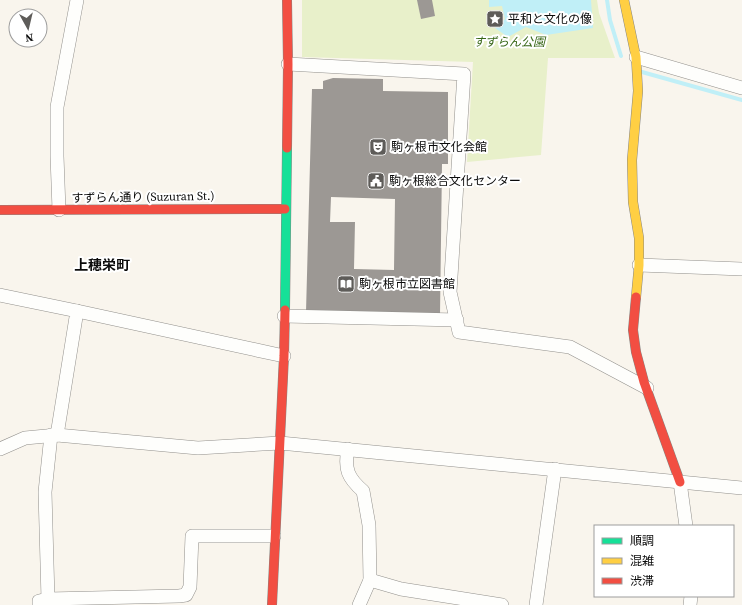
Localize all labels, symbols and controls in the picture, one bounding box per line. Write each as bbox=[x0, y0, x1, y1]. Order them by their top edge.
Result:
north arrow bbox=[8, 8, 48, 48]
place icon: 平和と文化の像 bbox=[485, 9, 505, 29]
place label: 平和と文化の像 bbox=[508, 11, 592, 27]
text: N bbox=[24, 29, 34, 45]
park label: すずらん公園 bbox=[473, 34, 547, 50]
theatre icon: 駒ヶ根市文化会館 bbox=[368, 137, 388, 157]
place label: 駒ヶ根市文化会館 bbox=[391, 139, 487, 155]
public building icon: 駒ヶ根総合文化センター bbox=[366, 171, 386, 191]
place label: 駒ヶ根総合文化センター bbox=[389, 173, 521, 189]
street label: すずらん通り (Suzuran St.) bbox=[71, 188, 215, 206]
district label: 上穂栄町 bbox=[74, 255, 130, 275]
library icon: 駒ヶ根市立図書館 bbox=[336, 274, 356, 294]
place label: 駒ヶ根市立図書館 bbox=[359, 276, 455, 292]
legend bbox=[594, 525, 734, 597]
text: 順調 bbox=[630, 533, 654, 549]
text: 混雑 bbox=[630, 553, 654, 569]
text: 渋滞 bbox=[630, 573, 654, 589]

